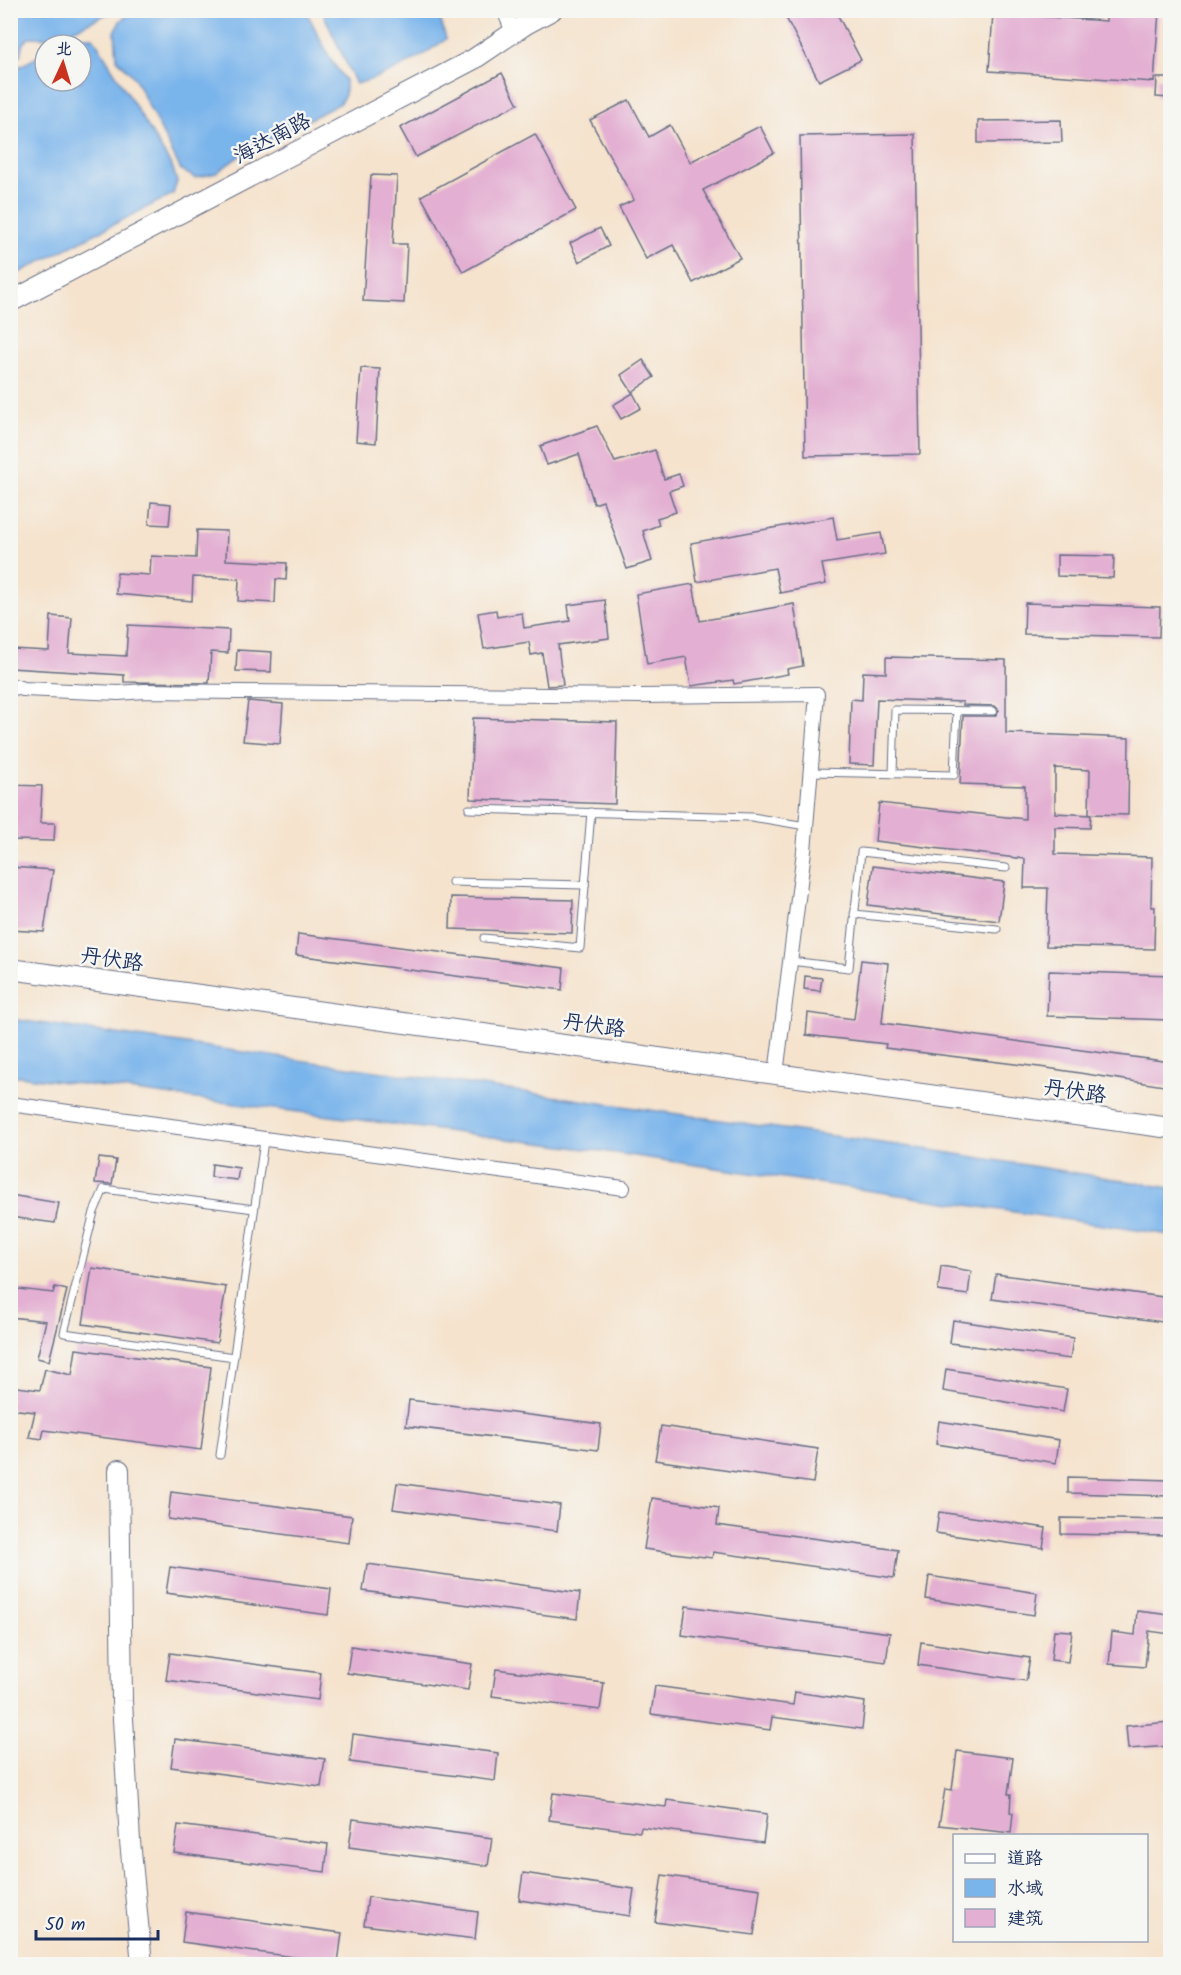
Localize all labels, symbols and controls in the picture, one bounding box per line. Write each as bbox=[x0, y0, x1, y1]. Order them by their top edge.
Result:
north arrow bbox=[33, 33, 93, 93]
text: 北 bbox=[55, 37, 73, 63]
street label: 海达南路 bbox=[228, 105, 318, 174]
street label: 丹伏路 bbox=[78, 940, 145, 981]
street label: 丹伏路 bbox=[560, 1006, 627, 1047]
street label: 丹伏路 bbox=[1041, 1072, 1108, 1113]
legend bbox=[953, 1834, 1148, 1942]
text: 道路 bbox=[1007, 1845, 1043, 1874]
text: 水域 bbox=[1007, 1875, 1043, 1904]
scale bar bbox=[36, 1903, 158, 1941]
text: 建筑 bbox=[1007, 1905, 1043, 1934]
text: 50 m bbox=[45, 1911, 85, 1940]

